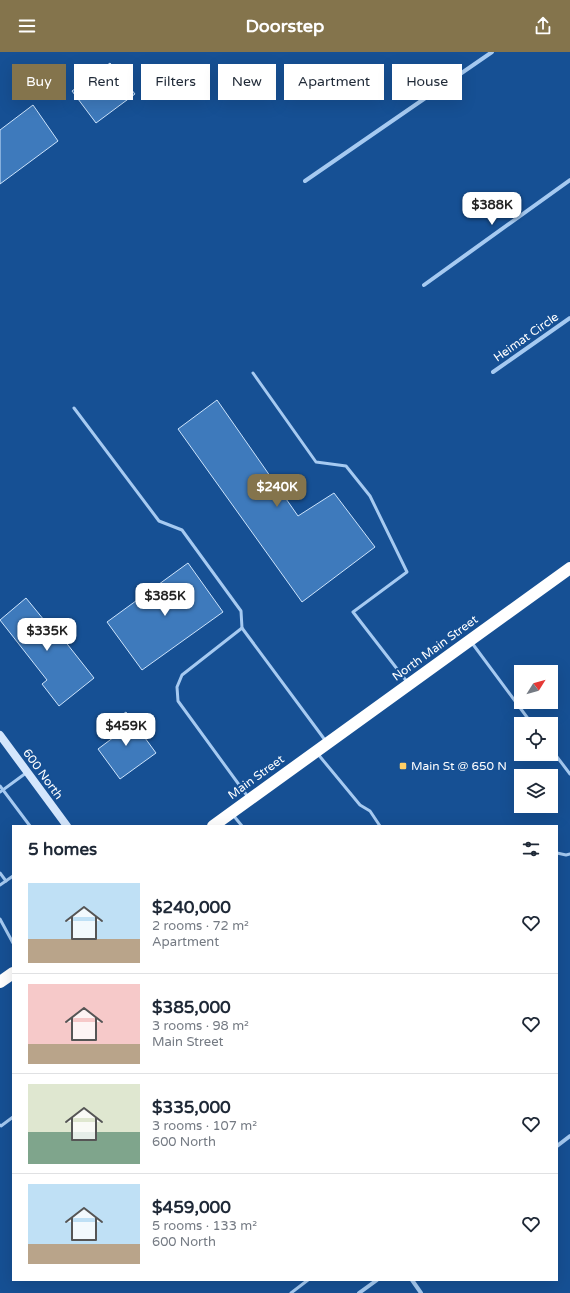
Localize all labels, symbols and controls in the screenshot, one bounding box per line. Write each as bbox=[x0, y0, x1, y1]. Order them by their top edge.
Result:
icon: menu bbox=[16, 15, 38, 37]
text: Doorstep bbox=[246, 15, 324, 37]
icon: share bbox=[532, 15, 554, 37]
chip: Buy bbox=[12, 64, 66, 100]
chip: Rent bbox=[74, 64, 133, 100]
chip: Filters bbox=[141, 64, 210, 100]
chip: New bbox=[218, 64, 276, 100]
chip: Apartment bbox=[284, 64, 384, 100]
chip: House bbox=[392, 64, 462, 100]
pin: $388K bbox=[464, 192, 520, 226]
text: $388K bbox=[471, 197, 513, 213]
street label: Heimat Circle bbox=[491, 309, 561, 365]
pin: $240K bbox=[249, 474, 305, 508]
text: $240K bbox=[256, 479, 298, 495]
pin: $385K bbox=[137, 583, 193, 617]
text: $385K bbox=[144, 588, 186, 604]
street label: North Main Street bbox=[389, 612, 481, 684]
pin: $335K bbox=[19, 618, 75, 652]
text: $335K bbox=[26, 623, 68, 639]
north arrow bbox=[514, 665, 558, 709]
map controls bbox=[514, 665, 558, 813]
pin: $459K bbox=[98, 713, 154, 747]
button: locate bbox=[514, 717, 558, 761]
text: $459K bbox=[105, 718, 147, 734]
street label: 600 North bbox=[20, 746, 66, 802]
street label: Main Street bbox=[225, 752, 287, 802]
place label: Main St @ 650 N bbox=[411, 759, 507, 773]
marker: Main St @ 650 N bbox=[398, 761, 408, 771]
button: layers bbox=[514, 769, 558, 813]
icon: filters bbox=[520, 838, 542, 860]
text: 5 homes bbox=[28, 839, 97, 860]
text: $240,000 bbox=[152, 897, 231, 918]
icon: home bbox=[60, 899, 108, 947]
icon: heart bbox=[520, 912, 542, 934]
text: 2 rooms · 72 m² bbox=[152, 918, 249, 934]
text: Apartment bbox=[152, 934, 219, 950]
text: $385,000 bbox=[152, 997, 231, 1018]
icon: home bbox=[60, 1000, 108, 1048]
icon: heart bbox=[520, 1013, 542, 1035]
text: 3 rooms · 98 m² bbox=[152, 1018, 249, 1034]
text: Main Street bbox=[152, 1034, 224, 1050]
text: $335,000 bbox=[152, 1097, 231, 1118]
icon: home bbox=[60, 1100, 108, 1148]
icon: heart bbox=[520, 1113, 542, 1135]
text: 3 rooms · 107 m² bbox=[152, 1118, 257, 1134]
text: 600 North bbox=[152, 1134, 216, 1150]
text: $459,000 bbox=[152, 1197, 231, 1218]
icon: home bbox=[60, 1200, 108, 1248]
icon: heart bbox=[520, 1213, 542, 1235]
text: 5 rooms · 133 m² bbox=[152, 1218, 257, 1234]
text: 600 North bbox=[152, 1234, 216, 1250]

